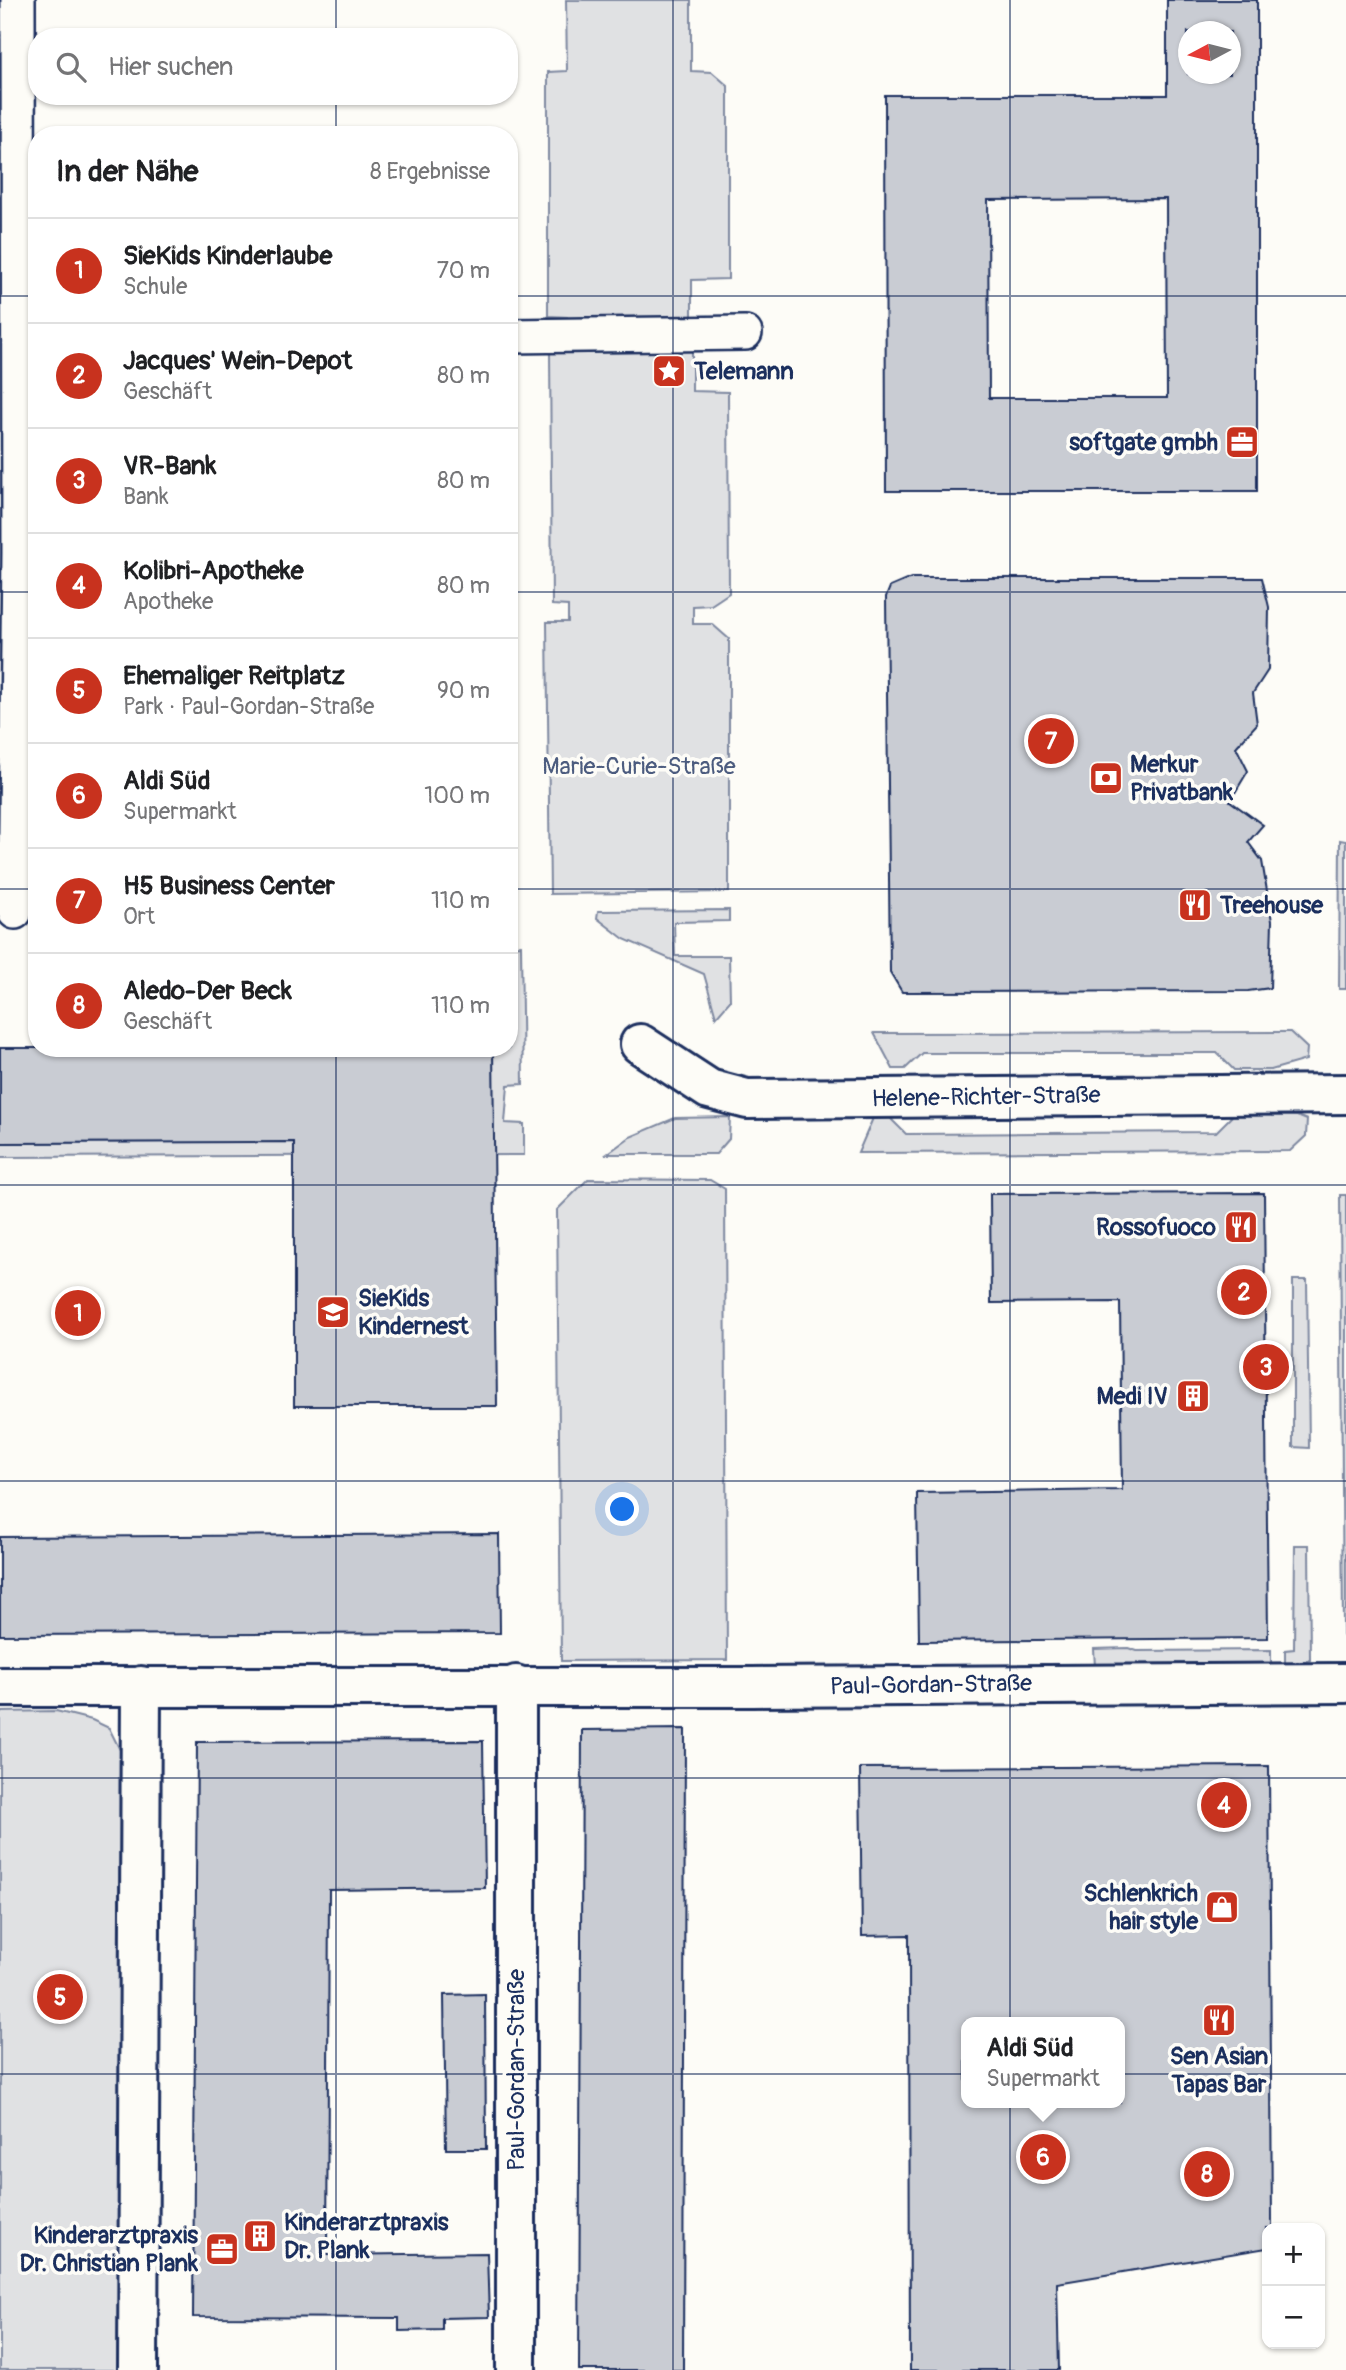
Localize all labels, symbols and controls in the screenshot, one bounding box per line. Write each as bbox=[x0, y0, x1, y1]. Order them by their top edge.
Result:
north arrow bbox=[1178, 21, 1241, 84]
search box bbox=[28, 28, 518, 105]
icon: search bbox=[52, 48, 90, 86]
text: Hier suchen bbox=[108, 51, 233, 83]
text: In der Nähe bbox=[56, 153, 198, 190]
text: 8 Ergebnisse bbox=[370, 157, 490, 186]
text: SieKids Kinderlaube bbox=[123, 240, 332, 272]
text: 1 bbox=[75, 256, 84, 285]
text: 70 m bbox=[437, 256, 490, 285]
text: Schule bbox=[123, 272, 187, 301]
text: Jacques' Wein-Depot bbox=[123, 345, 352, 377]
place icon: Telemann bbox=[650, 352, 688, 390]
place label: Telemann bbox=[693, 357, 794, 386]
text: 2 bbox=[73, 361, 85, 390]
text: 80 m bbox=[437, 361, 490, 390]
text: Geschäft bbox=[123, 377, 212, 406]
office icon: softgate gmbh bbox=[1223, 423, 1261, 461]
place label: softgate gmbh bbox=[1069, 428, 1218, 457]
text: VR-Bank bbox=[123, 450, 216, 482]
text: 3 bbox=[73, 466, 85, 495]
text: 80 m bbox=[437, 466, 490, 495]
text: Bank bbox=[123, 482, 169, 511]
text: Kolibri-Apotheke bbox=[123, 555, 303, 587]
text: 4 bbox=[72, 571, 86, 600]
text: 80 m bbox=[437, 571, 490, 600]
text: Apotheke bbox=[123, 587, 213, 616]
text: Ehemaliger Reitplatz bbox=[123, 660, 345, 692]
text: 5 bbox=[73, 676, 85, 705]
text: 90 m bbox=[437, 676, 490, 705]
text: Park · Paul-Gordan-Straße bbox=[123, 692, 374, 721]
pin: 7 bbox=[1028, 715, 1074, 767]
place label: Merkur Privatbank bbox=[1130, 750, 1234, 807]
park label: Marie-Curie-Straße bbox=[542, 752, 736, 781]
bank icon: Merkur Privatbank bbox=[1087, 759, 1125, 797]
text: Aldi Süd bbox=[123, 765, 210, 797]
text: 6 bbox=[72, 781, 86, 810]
text: 100 m bbox=[424, 781, 490, 810]
text: Supermarkt bbox=[123, 797, 237, 826]
text: H5 Business Center bbox=[123, 870, 335, 902]
text: 7 bbox=[73, 886, 85, 915]
text: 110 m bbox=[431, 886, 490, 915]
restaurant icon: Treehouse bbox=[1176, 886, 1214, 924]
place label: Treehouse bbox=[1219, 891, 1324, 920]
text: Ort bbox=[123, 902, 155, 931]
text: Aledo-Der Beck bbox=[123, 975, 292, 1007]
text: 8 bbox=[73, 991, 85, 1020]
text: 110 m bbox=[431, 991, 490, 1020]
text: Geschäft bbox=[123, 1007, 212, 1036]
street label: Helene-Richter-Straße bbox=[871, 1081, 1101, 1113]
restaurant icon: Rossofuoco bbox=[1222, 1208, 1260, 1246]
place label: Rossofuoco bbox=[1096, 1213, 1216, 1242]
pin: 2 bbox=[1221, 1266, 1267, 1318]
place label: SieKids Kindernest bbox=[358, 1284, 470, 1341]
pin: 1 bbox=[55, 1287, 101, 1339]
school or university icon: SieKids Kindernest bbox=[314, 1293, 352, 1331]
pin: 3 bbox=[1243, 1341, 1289, 1393]
building icon: Medi IV bbox=[1174, 1377, 1212, 1415]
place label: Medi IV bbox=[1097, 1382, 1168, 1411]
your location bbox=[605, 1492, 639, 1526]
street label: Paul-Gordan-Straße bbox=[830, 1669, 1032, 1701]
pin: 4 bbox=[1201, 1779, 1247, 1831]
place label: Schlenkrich hair style bbox=[1084, 1879, 1199, 1936]
shop icon: Schlenkrich hair style bbox=[1203, 1888, 1241, 1926]
street label: Paul-Gordan-Straße bbox=[502, 1969, 531, 2171]
pin: 5 bbox=[37, 1971, 83, 2023]
restaurant icon: Sen Asian Tapas Bar bbox=[1200, 2001, 1238, 2039]
popup bbox=[961, 2017, 1125, 2108]
text: Aldi Süd bbox=[986, 2032, 1074, 2064]
place label: Sen Asian Tapas Bar bbox=[1170, 2042, 1268, 2099]
text: Supermarkt bbox=[986, 2064, 1100, 2093]
pin: 6 bbox=[1020, 2131, 1066, 2183]
pin: 8 bbox=[1184, 2148, 1230, 2200]
place label: Kinderarztpraxis Dr. Plank bbox=[284, 2208, 449, 2265]
building icon: Kinderarztpraxis Dr. Plank bbox=[241, 2217, 279, 2255]
place label: Kinderarztpraxis Dr. Christian Plank bbox=[20, 2221, 199, 2278]
map controls bbox=[1262, 2223, 1325, 2349]
button: + bbox=[1262, 2223, 1325, 2286]
office icon: Kinderarztpraxis Dr. Christian Plank bbox=[203, 2230, 241, 2268]
button: − bbox=[1262, 2286, 1325, 2349]

